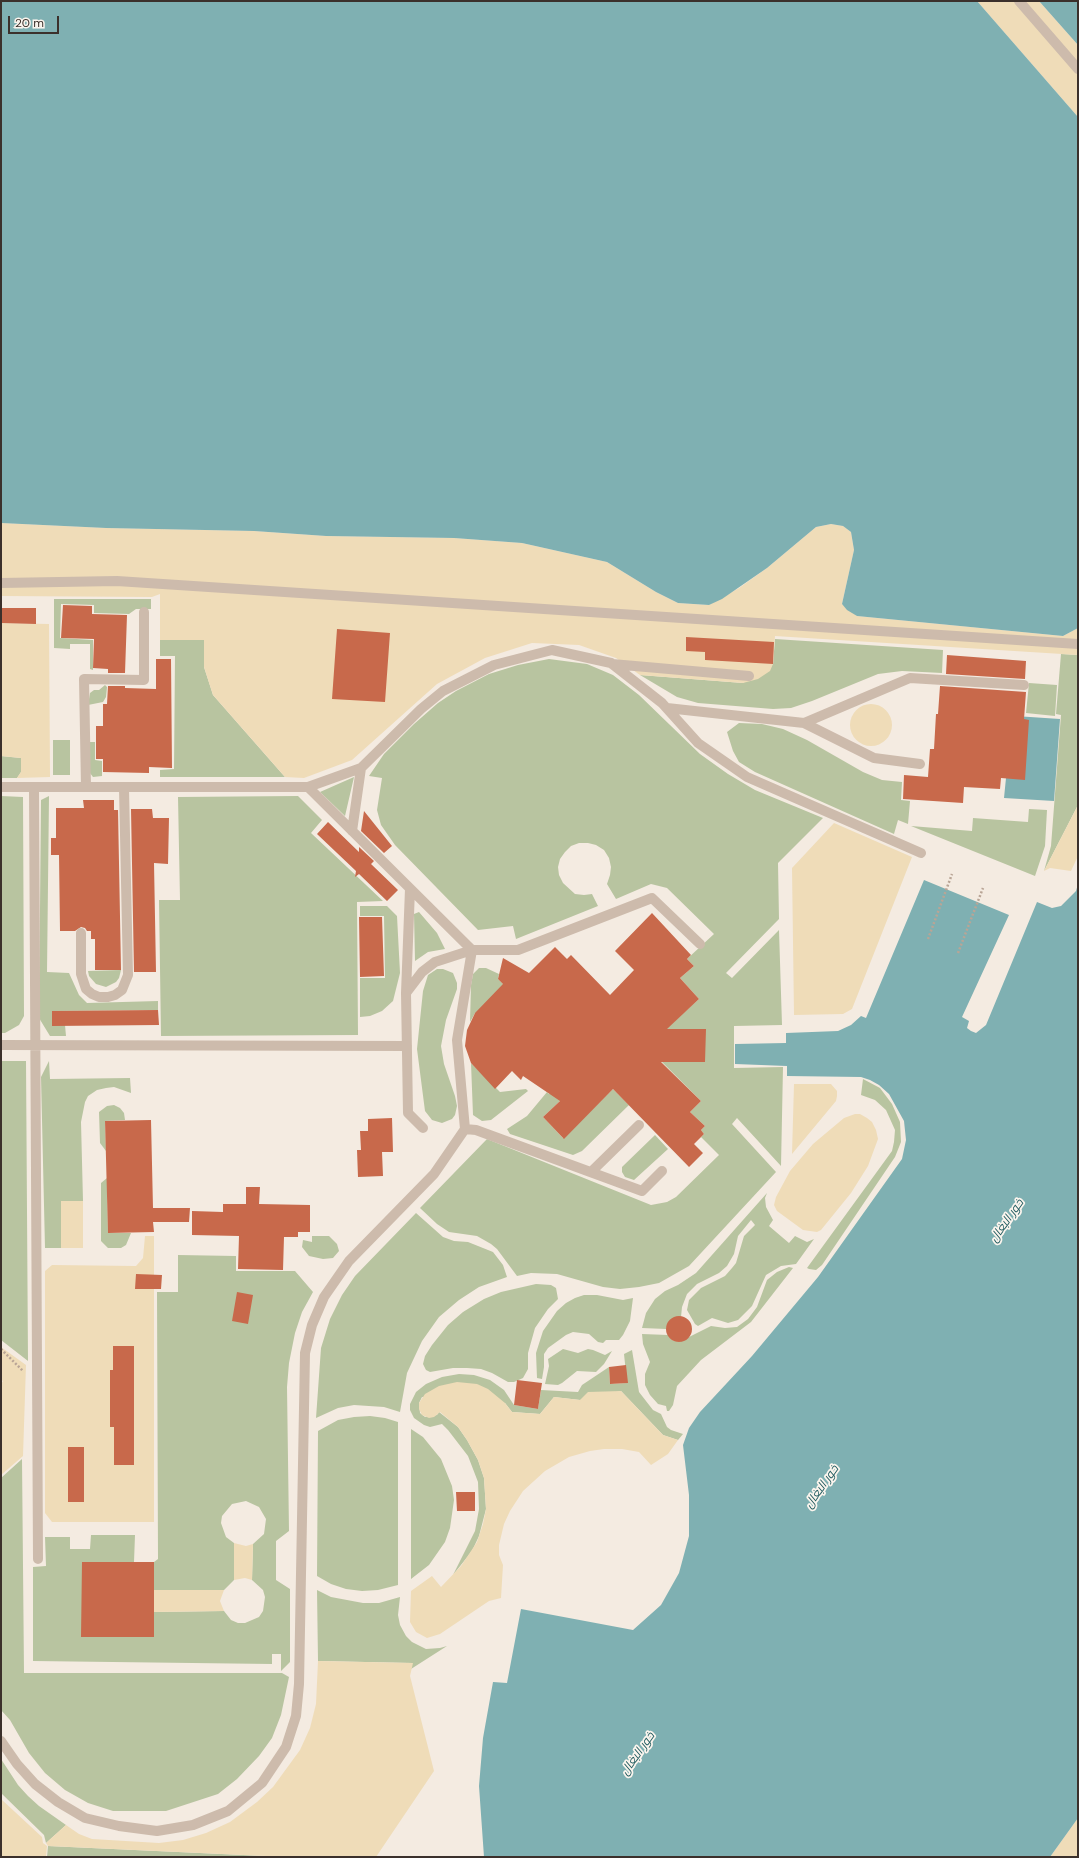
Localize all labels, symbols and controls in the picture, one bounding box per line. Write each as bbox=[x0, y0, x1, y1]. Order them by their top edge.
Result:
scale bar bbox=[10, 8, 61, 34]
text: 20 m bbox=[15, 15, 44, 31]
water label: خور البغال bbox=[987, 1197, 1027, 1245]
water label: خور البغال bbox=[802, 1463, 842, 1511]
water label: خور البغال bbox=[618, 1730, 658, 1778]

